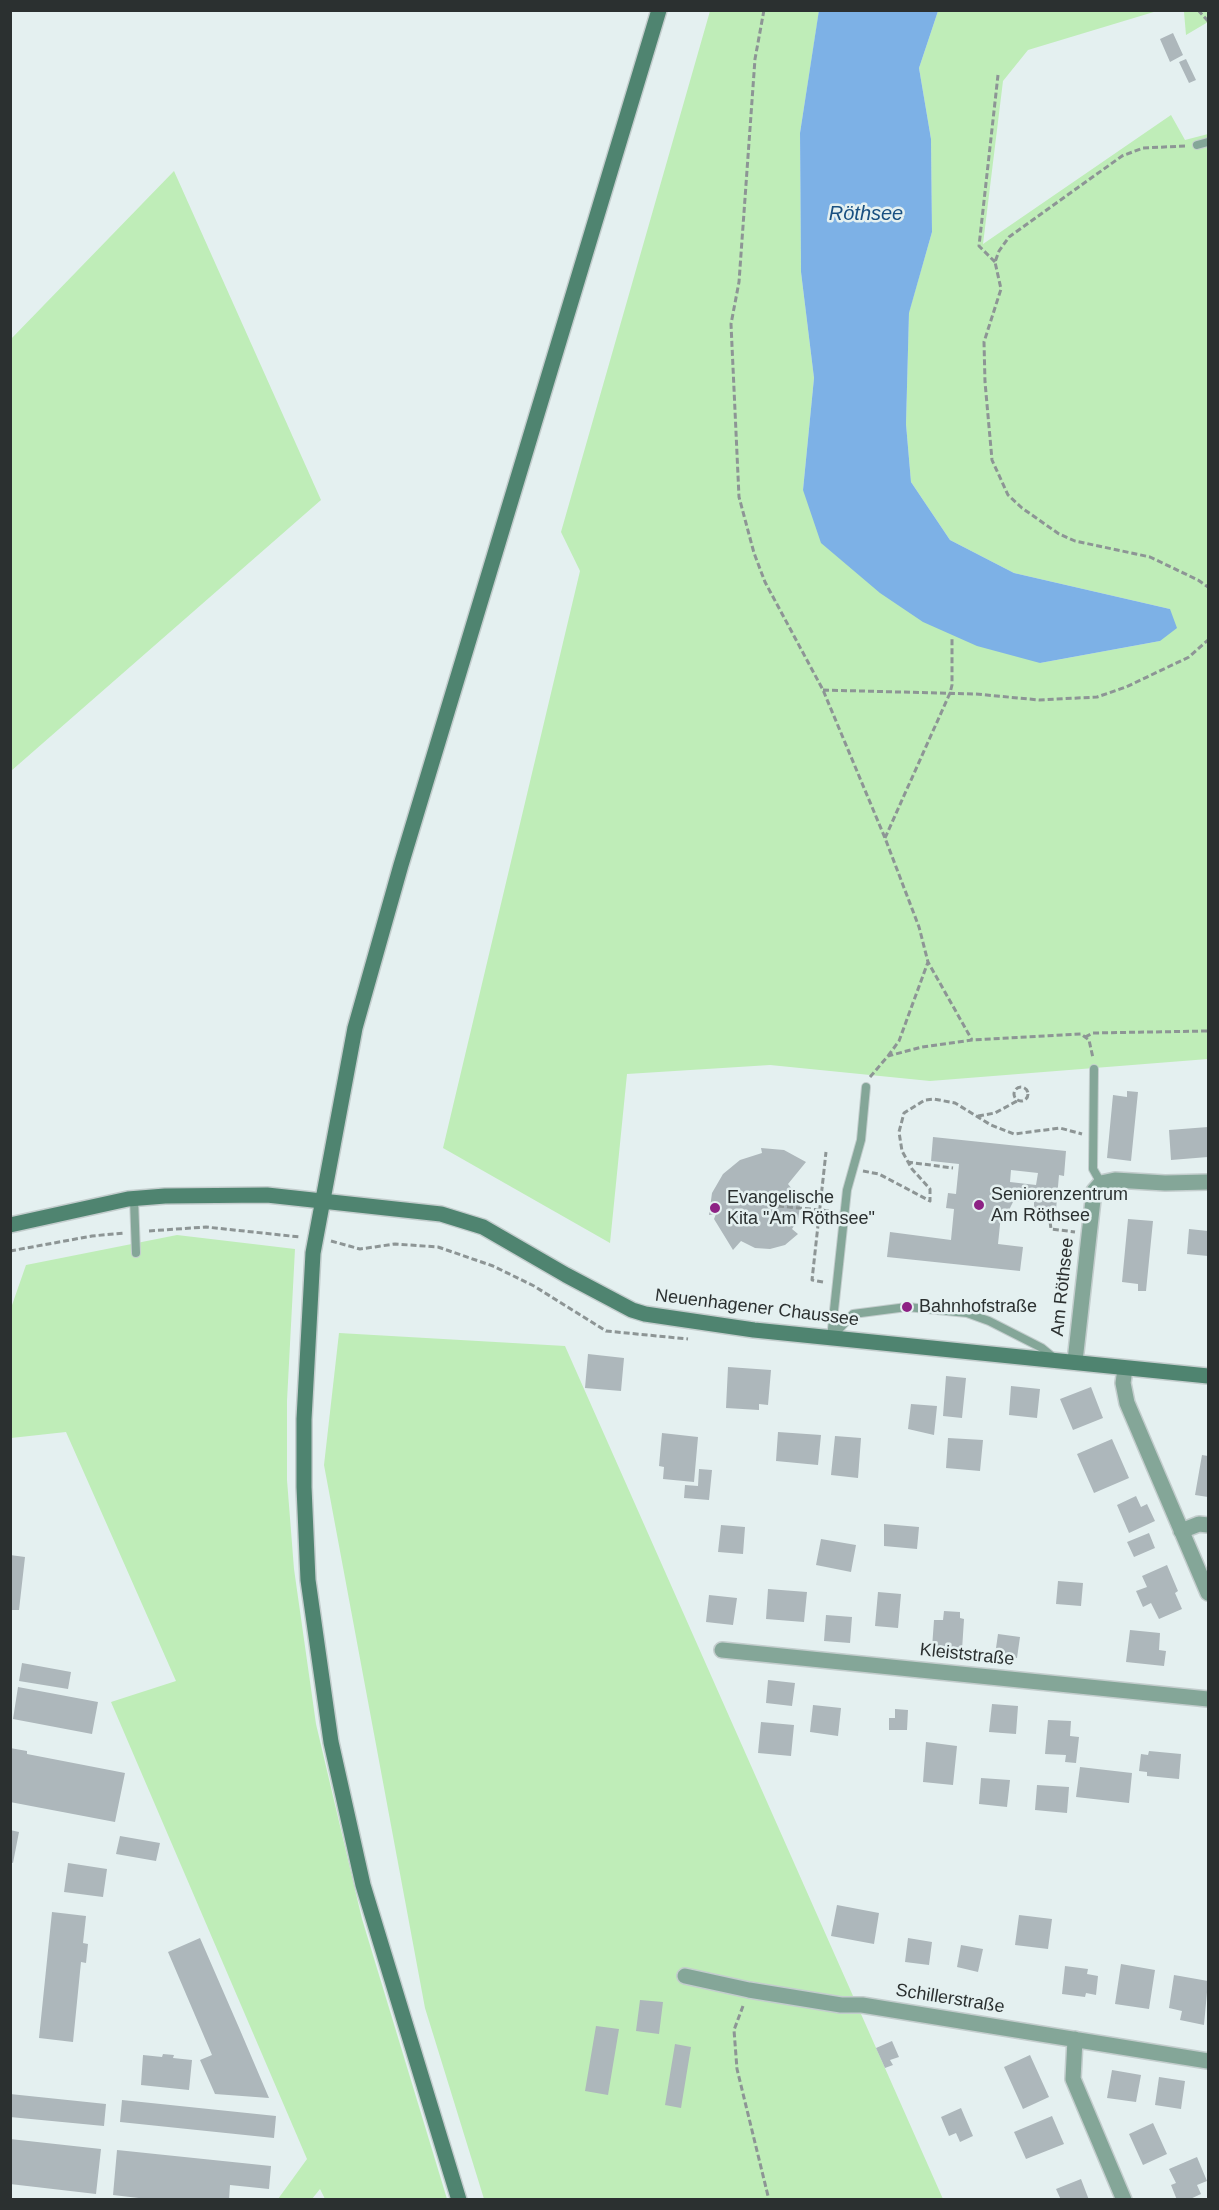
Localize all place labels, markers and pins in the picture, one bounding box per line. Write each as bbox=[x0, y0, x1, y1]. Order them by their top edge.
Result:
place label: Seniorenzentrum Am Röthsee bbox=[991, 1184, 1128, 1226]
place label: Evangelische Kita "Am Röthsee" bbox=[727, 1187, 875, 1230]
marker: Seniorenzentrum Am Röthsee bbox=[972, 1198, 986, 1212]
marker: Evangelische Kita "Am Röthsee" bbox=[708, 1201, 722, 1215]
place label: Bahnhofstraße bbox=[919, 1296, 1037, 1318]
marker: Bahnhofstraße bbox=[900, 1300, 914, 1314]

